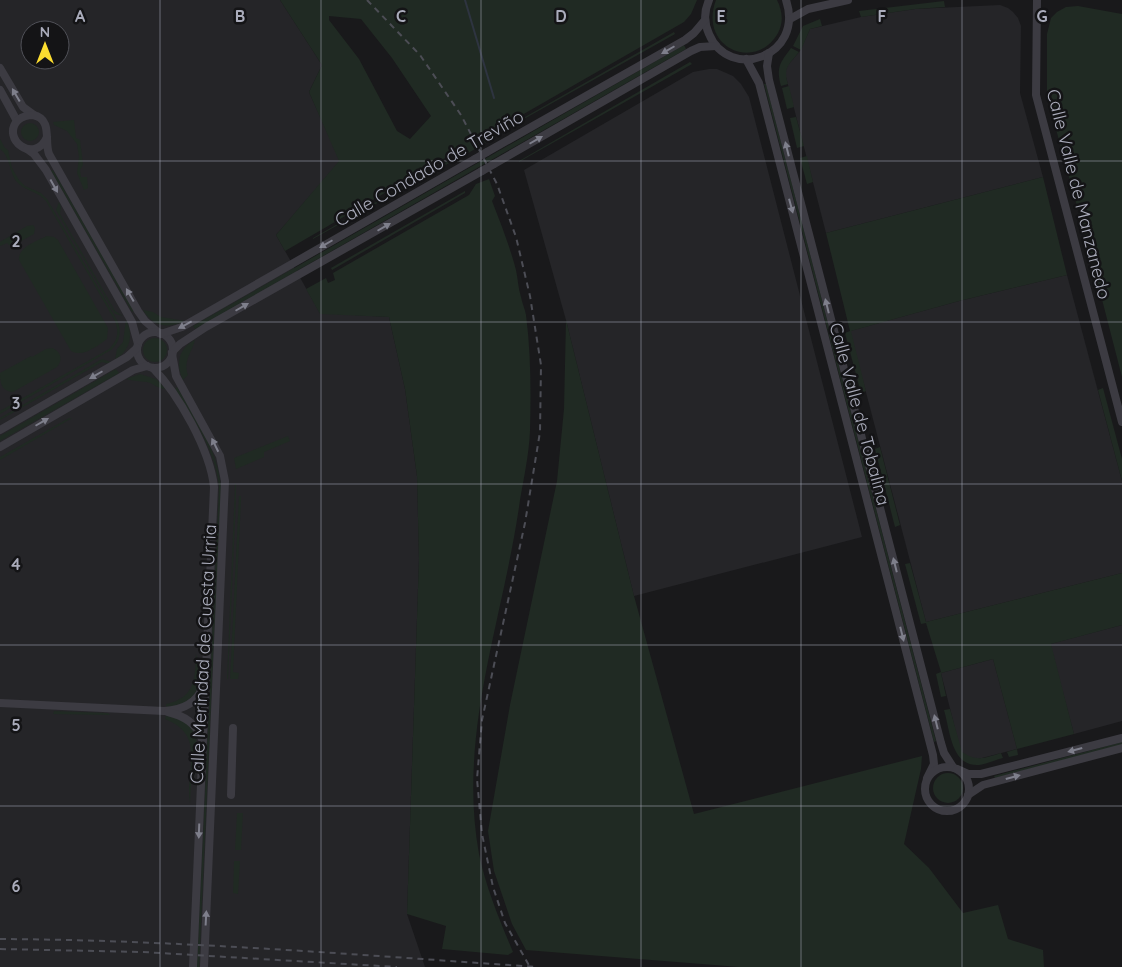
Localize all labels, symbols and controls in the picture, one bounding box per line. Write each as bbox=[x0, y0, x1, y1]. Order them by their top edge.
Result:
text: A bbox=[75, 6, 86, 26]
text: B bbox=[235, 6, 245, 26]
text: C bbox=[396, 6, 406, 26]
text: D bbox=[555, 6, 567, 26]
text: E bbox=[716, 6, 726, 26]
text: F bbox=[878, 6, 887, 26]
text: G bbox=[1036, 6, 1048, 26]
north arrow bbox=[20, 20, 70, 70]
text: N bbox=[40, 23, 50, 41]
one-way arrow bbox=[661, 45, 674, 54]
street label: Calle Valle de Manzanedo bbox=[1042, 87, 1116, 301]
one-way arrow bbox=[11, 89, 20, 102]
street label: Calle Condado de Treviño bbox=[330, 104, 528, 232]
one-way arrow bbox=[529, 135, 543, 144]
one-way arrow bbox=[782, 141, 790, 156]
one-way arrow bbox=[50, 178, 58, 193]
one-way arrow bbox=[787, 198, 795, 213]
one-way arrow bbox=[377, 222, 390, 231]
text: 2 bbox=[11, 231, 21, 251]
one-way arrow bbox=[319, 240, 334, 248]
one-way arrow bbox=[125, 289, 134, 302]
one-way arrow bbox=[823, 299, 831, 314]
one-way arrow bbox=[235, 303, 250, 311]
street label: Calle Valle de Tobalina bbox=[825, 320, 895, 508]
one-way arrow bbox=[178, 321, 193, 329]
one-way arrow bbox=[89, 371, 104, 379]
text: 3 bbox=[12, 393, 20, 413]
one-way arrow bbox=[36, 418, 49, 427]
one-way arrow bbox=[211, 438, 219, 452]
street label: Calle Merindad de Cuesta Urria bbox=[185, 524, 221, 784]
text: 4 bbox=[11, 554, 21, 574]
one-way arrow bbox=[891, 558, 899, 573]
one-way arrow bbox=[898, 626, 906, 641]
text: 5 bbox=[11, 715, 21, 735]
one-way arrow bbox=[931, 715, 939, 730]
one-way arrow bbox=[1067, 746, 1082, 754]
one-way arrow bbox=[1005, 773, 1020, 781]
one-way arrow bbox=[194, 823, 202, 839]
text: 6 bbox=[12, 876, 21, 896]
one-way arrow bbox=[203, 910, 211, 926]

